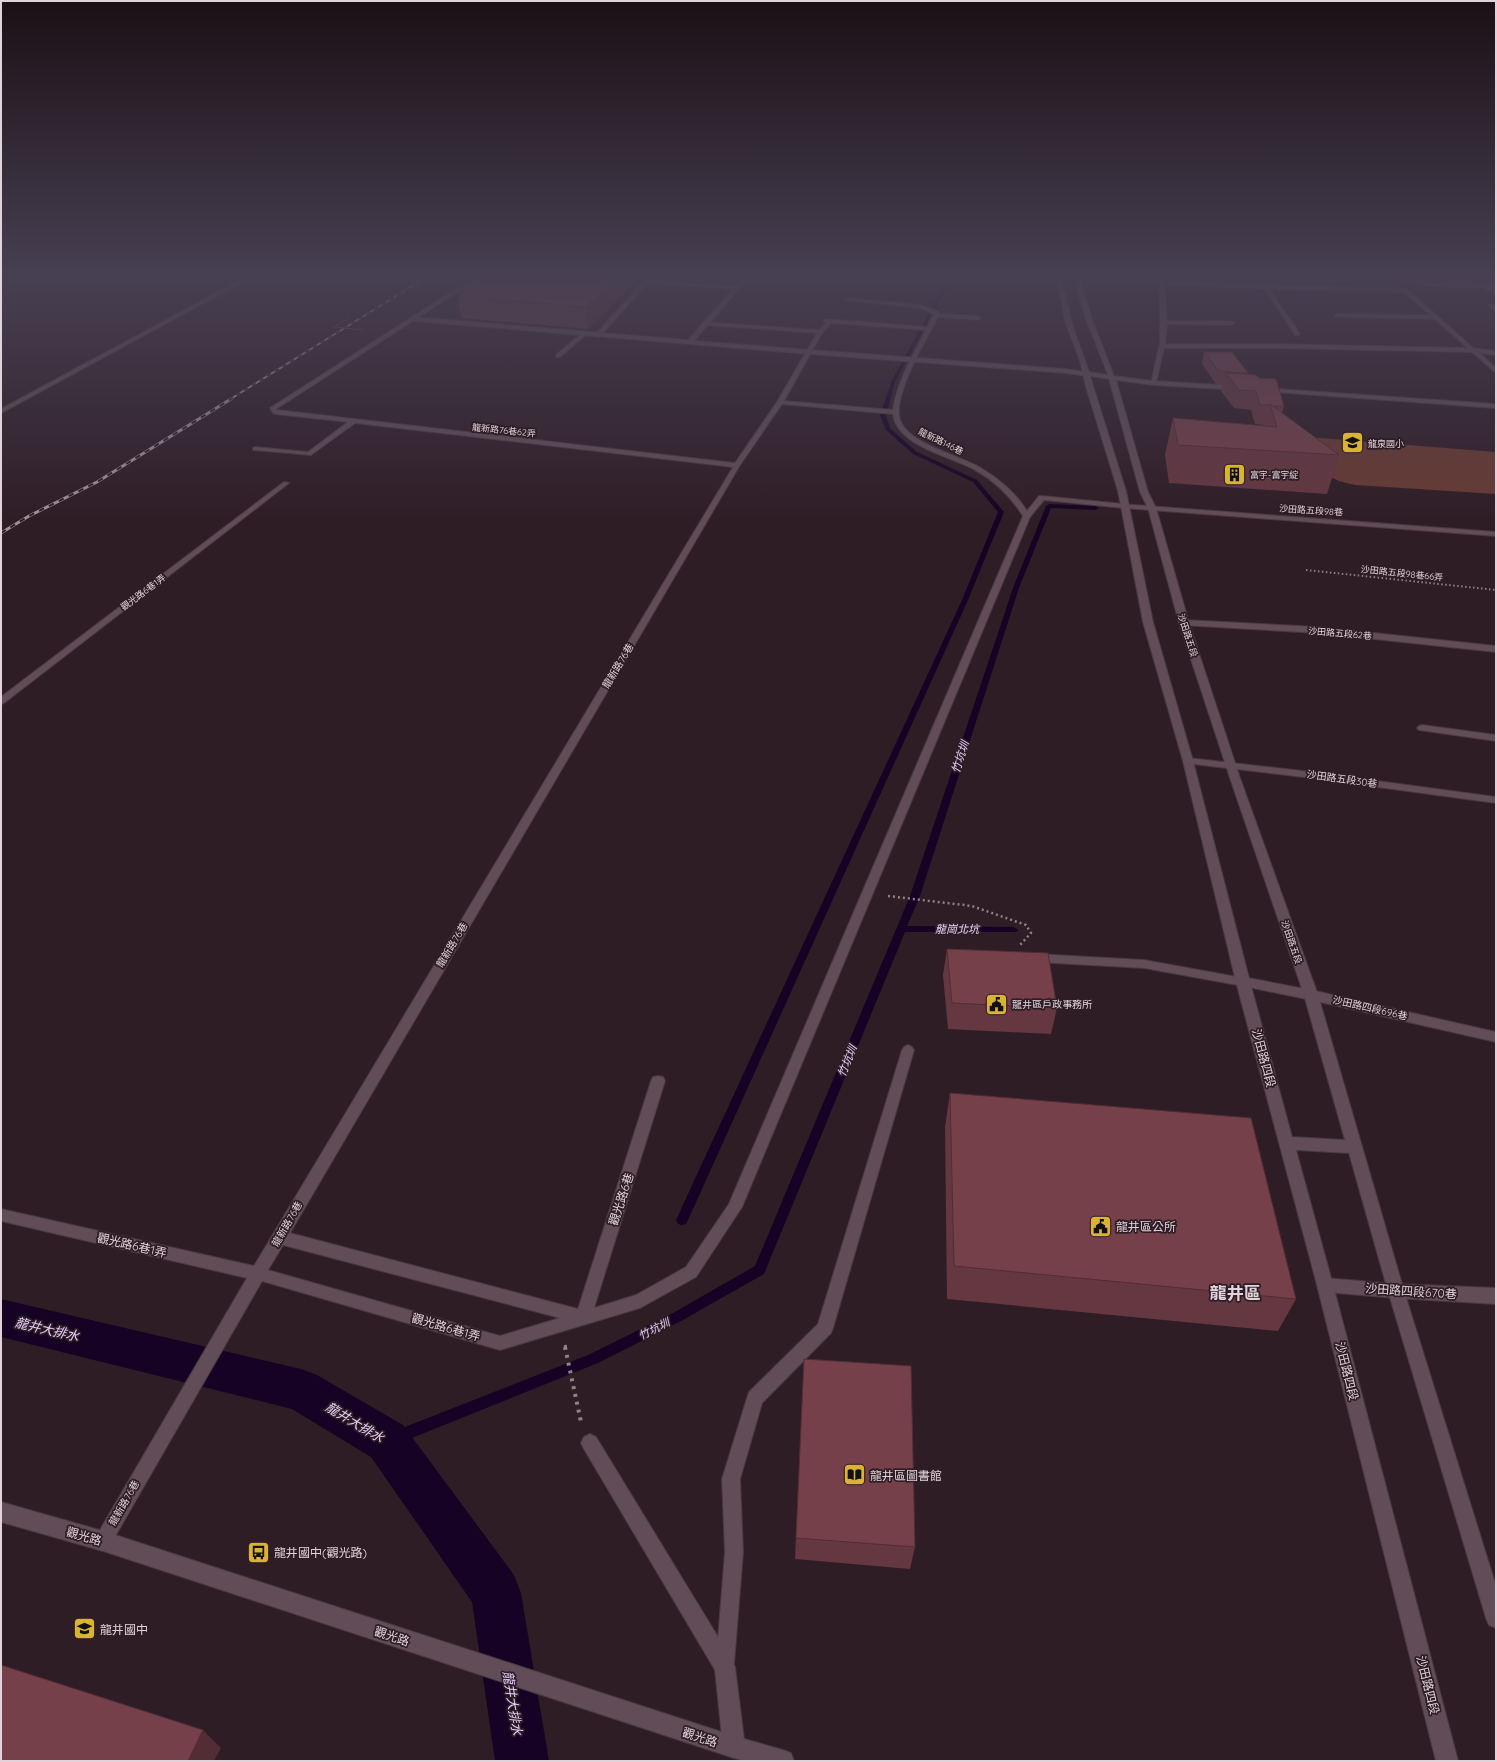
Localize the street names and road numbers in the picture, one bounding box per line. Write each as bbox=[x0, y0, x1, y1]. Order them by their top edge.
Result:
street label: 龍新路76巷62弄 bbox=[472, 421, 536, 439]
street label: 龍新路146巷 bbox=[917, 425, 965, 457]
street label: 沙田路五段98巷 bbox=[1279, 502, 1343, 518]
street label: 沙田路五段98巷66弄 bbox=[1360, 563, 1444, 583]
street label: 觀光路6巷1弄 bbox=[118, 572, 168, 612]
street label: 沙田路五段 bbox=[1176, 612, 1200, 658]
street label: 沙田路五段62巷 bbox=[1308, 625, 1372, 641]
street label: 龍新路76巷 bbox=[599, 641, 637, 691]
street label: 沙田路五段30巷 bbox=[1306, 768, 1378, 790]
street label: 沙田路五段 bbox=[1279, 919, 1305, 965]
street label: 龍新路76巷 bbox=[433, 920, 471, 970]
street label: 沙田路四段696巷 bbox=[1331, 993, 1409, 1023]
street label: 沙田路四段 bbox=[1249, 1027, 1279, 1089]
street label: 觀光路6巷 bbox=[605, 1171, 637, 1227]
street label: 龍新路76巷 bbox=[269, 1199, 305, 1249]
street label: 觀光路6巷1弄 bbox=[96, 1230, 168, 1260]
street label: 沙田路四段670巷 bbox=[1365, 1280, 1457, 1302]
street label: 觀光路6巷1弄 bbox=[410, 1310, 482, 1344]
street label: 沙田路四段 bbox=[1332, 1340, 1362, 1402]
street label: 龍新路76巷 bbox=[106, 1478, 142, 1528]
street label: 觀光路 bbox=[65, 1524, 103, 1548]
street label: 觀光路 bbox=[373, 1623, 411, 1649]
street label: 沙田路四段 bbox=[1413, 1654, 1443, 1716]
street label: 觀光路 bbox=[681, 1724, 719, 1750]

